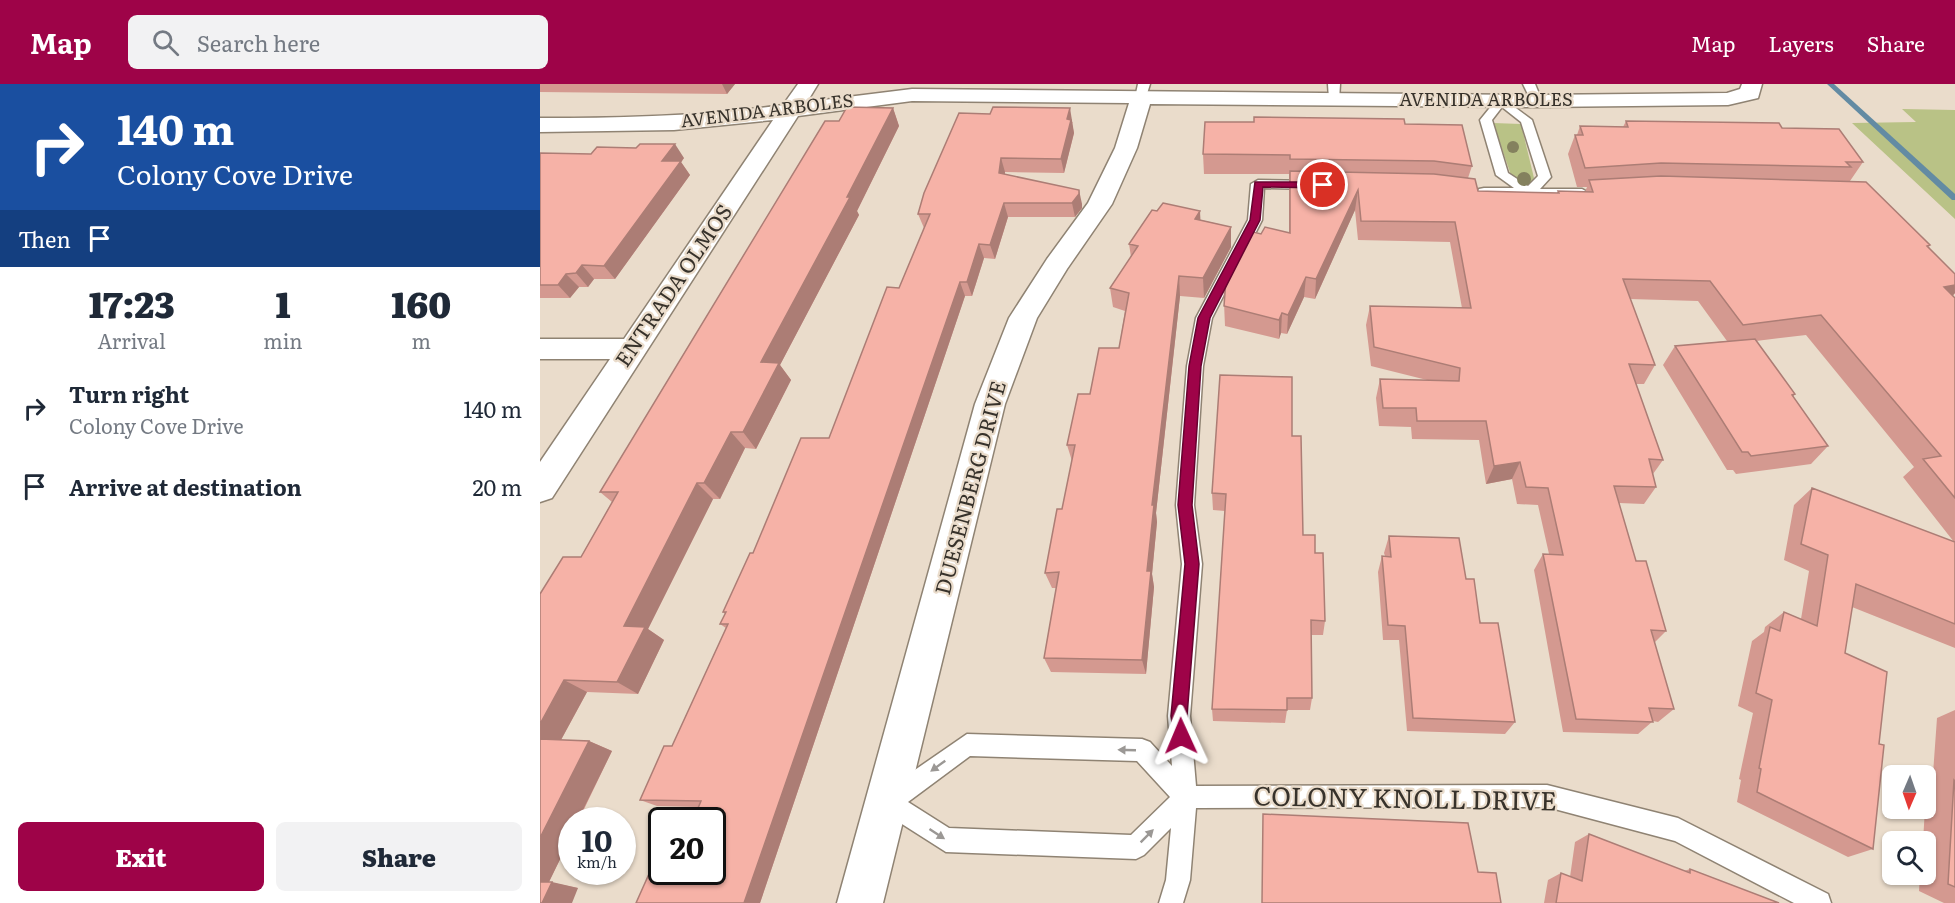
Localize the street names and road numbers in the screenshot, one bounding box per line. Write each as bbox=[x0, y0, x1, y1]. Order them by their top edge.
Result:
street label: AVENIDA ARBOLES bbox=[1399, 85, 1573, 112]
street label: AVENIDA ARBOLES bbox=[679, 86, 855, 133]
street label: ENTRADA OLMOS bbox=[606, 197, 738, 372]
street label: DUESENBERG DRIVE bbox=[925, 377, 1012, 598]
street label: COLONY KNOLL DRIVE bbox=[1253, 774, 1557, 819]

